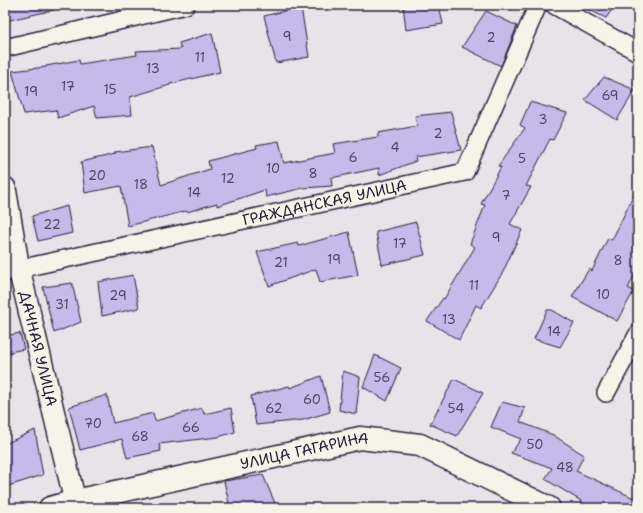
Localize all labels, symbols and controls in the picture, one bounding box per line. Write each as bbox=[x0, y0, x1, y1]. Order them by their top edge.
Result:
house number: 9 bbox=[282, 28, 292, 45]
house number: 2 bbox=[486, 29, 496, 46]
house number: 11 bbox=[195, 49, 205, 66]
house number: 13 bbox=[146, 60, 160, 77]
house number: 17 bbox=[61, 78, 75, 95]
house number: 15 bbox=[103, 81, 117, 98]
house number: 19 bbox=[24, 83, 38, 100]
house number: 69 bbox=[601, 87, 619, 104]
house number: 3 bbox=[538, 111, 548, 128]
house number: 2 bbox=[433, 125, 443, 142]
house number: 4 bbox=[390, 139, 400, 156]
house number: 6 bbox=[348, 149, 358, 166]
house number: 5 bbox=[518, 150, 526, 167]
house number: 10 bbox=[266, 160, 280, 177]
house number: 8 bbox=[308, 165, 318, 182]
house number: 20 bbox=[88, 167, 106, 184]
house number: 12 bbox=[221, 170, 235, 187]
street label: ГРАЖДАНСКАЯ УЛИЦА bbox=[241, 175, 409, 230]
house number: 18 bbox=[134, 176, 148, 193]
house number: 14 bbox=[187, 184, 201, 201]
house number: 7 bbox=[501, 187, 511, 204]
house number: 22 bbox=[43, 216, 61, 233]
house number: 9 bbox=[491, 229, 501, 246]
house number: 17 bbox=[393, 235, 407, 252]
house number: 19 bbox=[327, 251, 341, 268]
house number: 8 bbox=[613, 252, 623, 269]
house number: 21 bbox=[274, 254, 288, 271]
house number: 11 bbox=[469, 277, 479, 294]
house number: 10 bbox=[596, 286, 610, 303]
house number: 29 bbox=[109, 287, 127, 304]
street label: ДАЧНАЯ УЛИЦА bbox=[15, 289, 62, 408]
house number: 31 bbox=[55, 296, 69, 313]
house number: 13 bbox=[442, 311, 456, 328]
house number: 14 bbox=[547, 323, 561, 340]
house number: 56 bbox=[374, 369, 390, 386]
house number: 60 bbox=[303, 391, 321, 408]
house number: 62 bbox=[265, 400, 283, 417]
house number: 54 bbox=[448, 400, 464, 417]
house number: 70 bbox=[84, 415, 102, 432]
house number: 66 bbox=[182, 419, 200, 436]
house number: 68 bbox=[131, 428, 149, 445]
street label: УЛИЦА ГАГАРИНА bbox=[238, 428, 370, 474]
house number: 50 bbox=[527, 436, 543, 453]
house number: 48 bbox=[556, 459, 574, 476]

